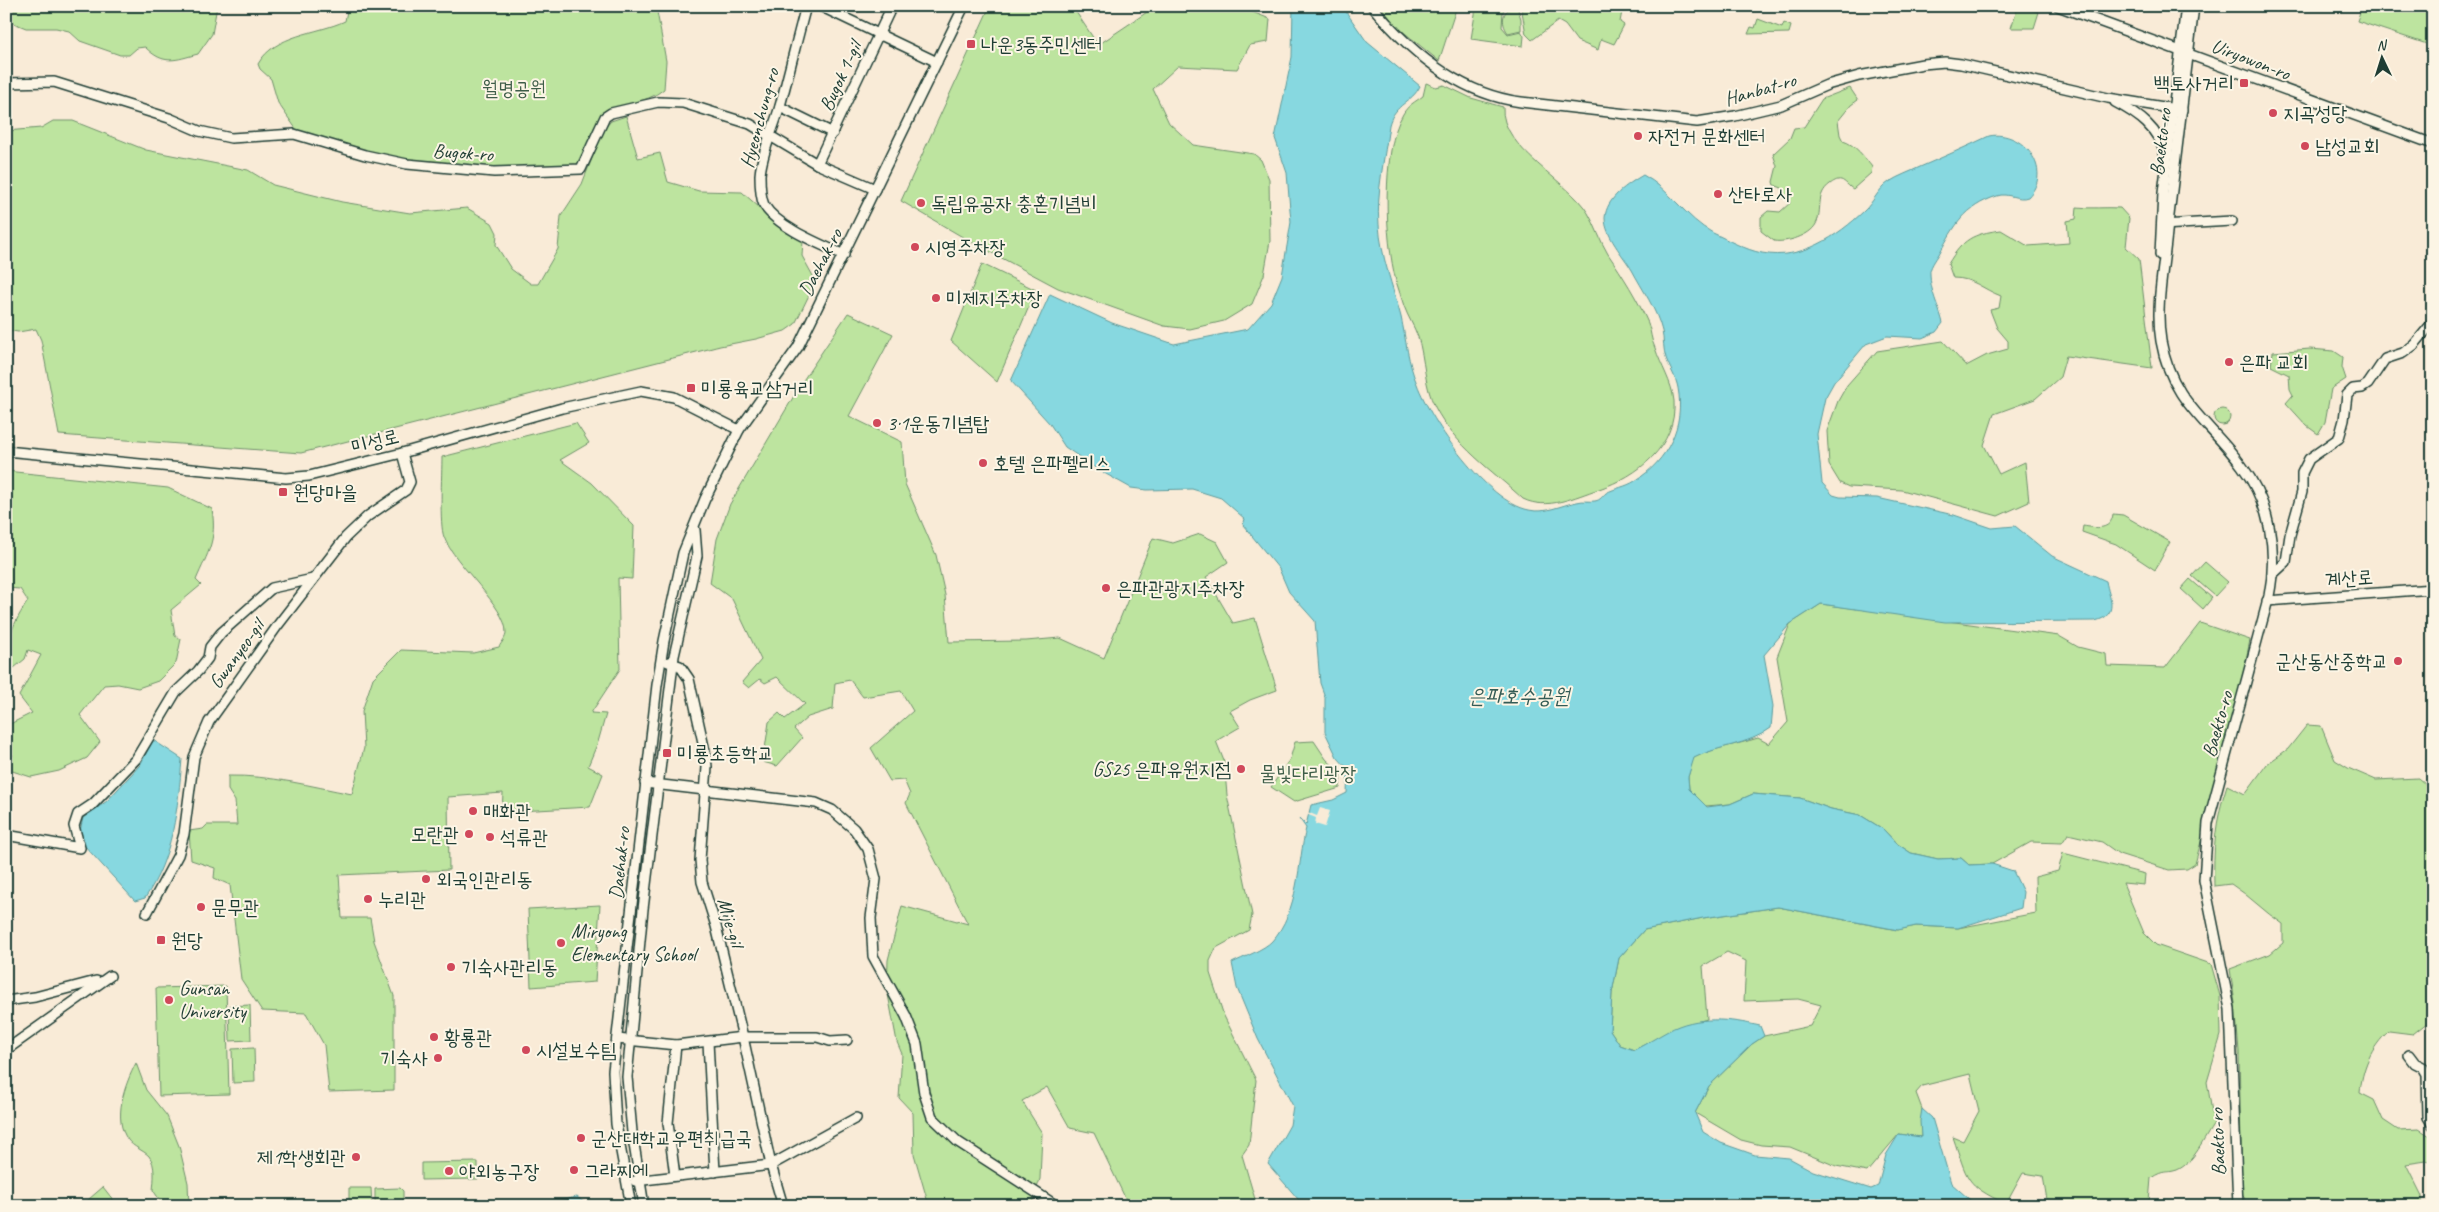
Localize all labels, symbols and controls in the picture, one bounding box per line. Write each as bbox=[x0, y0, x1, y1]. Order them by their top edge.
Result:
place label: 나운3동주민센터 bbox=[981, 32, 1103, 57]
north arrow bbox=[2356, 32, 2406, 82]
street label: Uiryowon-ro bbox=[2208, 33, 2295, 86]
street label: Bugok 1-gil bbox=[813, 34, 869, 115]
text: N bbox=[2376, 37, 2388, 54]
marker: 나운3동주민센터 bbox=[965, 38, 977, 50]
street label: Hyeonchung-ro bbox=[734, 65, 785, 171]
street label: Hanbat-ro bbox=[1722, 67, 1800, 112]
place label: 백토사거리 bbox=[2154, 71, 2234, 96]
park label: 월명공원 bbox=[482, 76, 546, 101]
marker: 백토사거리 bbox=[2238, 77, 2250, 89]
place label: 지곡성당 bbox=[2283, 101, 2347, 126]
street label: Baekto-ro bbox=[2144, 106, 2177, 177]
marker: 지곡성당 bbox=[2267, 107, 2279, 119]
place label: 자전거 문화센터 bbox=[1648, 124, 1766, 149]
marker: 자전거 문화센터 bbox=[1632, 130, 1644, 142]
place label: 남성교회 bbox=[2315, 134, 2379, 159]
street label: Bugok-ro bbox=[432, 138, 495, 167]
marker: 남성교회 bbox=[2299, 140, 2311, 152]
place label: 산타로사 bbox=[1728, 182, 1792, 207]
marker: 산타로사 bbox=[1712, 188, 1724, 200]
place label: 독립유공자 충혼기념비 bbox=[931, 191, 1097, 216]
marker: 독립유공자 충혼기념비 bbox=[915, 197, 927, 209]
street label: Daehak-ro bbox=[793, 223, 848, 300]
place label: 시영주차장 bbox=[925, 235, 1005, 260]
marker: 시영주차장 bbox=[909, 241, 921, 253]
place label: 미제지주차장 bbox=[946, 286, 1043, 311]
marker: 미제지주차장 bbox=[930, 292, 942, 304]
place label: 은파 교회 bbox=[2239, 350, 2308, 375]
marker: 은파 교회 bbox=[2223, 356, 2235, 368]
place label: 미룡육교삼거리 bbox=[701, 376, 814, 401]
marker: 미룡육교삼거리 bbox=[685, 382, 697, 394]
place label: 3·1운동기념탑 bbox=[887, 411, 989, 436]
marker: 3·1운동기념탑 bbox=[871, 417, 883, 429]
street label: 미성로 bbox=[349, 424, 402, 459]
place label: 호텔 은파펠리스 bbox=[993, 451, 1111, 476]
marker: 호텔 은파펠리스 bbox=[977, 457, 989, 469]
place label: 원당마을 bbox=[293, 480, 357, 505]
marker: 원당마을 bbox=[277, 486, 289, 498]
street label: 계산로 bbox=[2324, 564, 2374, 593]
place label: 은파관광지주차장 bbox=[1116, 576, 1245, 601]
marker: 은파관광지주차장 bbox=[1100, 582, 1112, 594]
street label: Gwanyeo-gil bbox=[203, 612, 272, 694]
place label: 군산동산중학교 bbox=[2275, 649, 2388, 674]
marker: 군산동산중학교 bbox=[2392, 655, 2404, 667]
water label: 은파호수공원 bbox=[1468, 683, 1572, 709]
street label: Baekto-ro bbox=[2196, 687, 2239, 760]
place label: 미룡초등학교 bbox=[677, 741, 774, 766]
marker: 미룡초등학교 bbox=[661, 747, 673, 759]
place label: GS25 은파유원지점 bbox=[1093, 757, 1231, 782]
park label: 물빛다리광장 bbox=[1260, 761, 1356, 786]
marker: GS25 은파유원지점 bbox=[1235, 763, 1247, 775]
place label: 매화관 bbox=[483, 799, 531, 824]
marker: 매화관 bbox=[467, 805, 479, 817]
place label: 모란관 bbox=[411, 822, 459, 847]
place label: 석류관 bbox=[500, 825, 548, 850]
street label: Daehak-ro bbox=[603, 825, 636, 900]
marker: 모란관 bbox=[463, 828, 475, 840]
marker: 석류관 bbox=[484, 831, 496, 843]
place label: 외국인관리동 bbox=[436, 867, 533, 892]
marker: 외국인관리동 bbox=[420, 873, 432, 885]
place label: 누리관 bbox=[378, 887, 426, 912]
marker: 누리관 bbox=[362, 893, 374, 905]
place label: 문무관 bbox=[211, 895, 259, 920]
street label: Mije-gil bbox=[712, 895, 750, 953]
marker: 문무관 bbox=[195, 901, 207, 913]
place label: Miryong Elementary School bbox=[571, 919, 699, 967]
place label: 원당 bbox=[171, 928, 203, 953]
marker: 원당 bbox=[155, 934, 167, 946]
marker: Miryong Elementary School bbox=[555, 937, 567, 949]
place label: 기숙사관리동 bbox=[461, 955, 558, 980]
marker: 기숙사관리동 bbox=[445, 961, 457, 973]
place label: Gunsan University bbox=[179, 976, 248, 1024]
marker: Gunsan University bbox=[163, 994, 175, 1006]
place label: 황룡관 bbox=[444, 1025, 492, 1050]
marker: 황룡관 bbox=[428, 1031, 440, 1043]
place label: 시설보수팀 bbox=[536, 1038, 616, 1063]
marker: 시설보수팀 bbox=[520, 1044, 532, 1056]
place label: 기숙사 bbox=[380, 1046, 428, 1071]
marker: 기숙사 bbox=[432, 1052, 444, 1064]
street label: Baekto-ro bbox=[2204, 1107, 2231, 1176]
place label: 군산대학교우편취급국 bbox=[591, 1126, 752, 1151]
marker: 군산대학교우편취급국 bbox=[575, 1132, 587, 1144]
place label: 제1학생회관 bbox=[257, 1145, 346, 1170]
marker: 제1학생회관 bbox=[350, 1151, 362, 1163]
place label: 그라찌에 bbox=[584, 1158, 648, 1183]
place label: 야외농구장 bbox=[459, 1159, 539, 1184]
marker: 그라찌에 bbox=[568, 1164, 580, 1176]
marker: 야외농구장 bbox=[443, 1165, 455, 1177]

